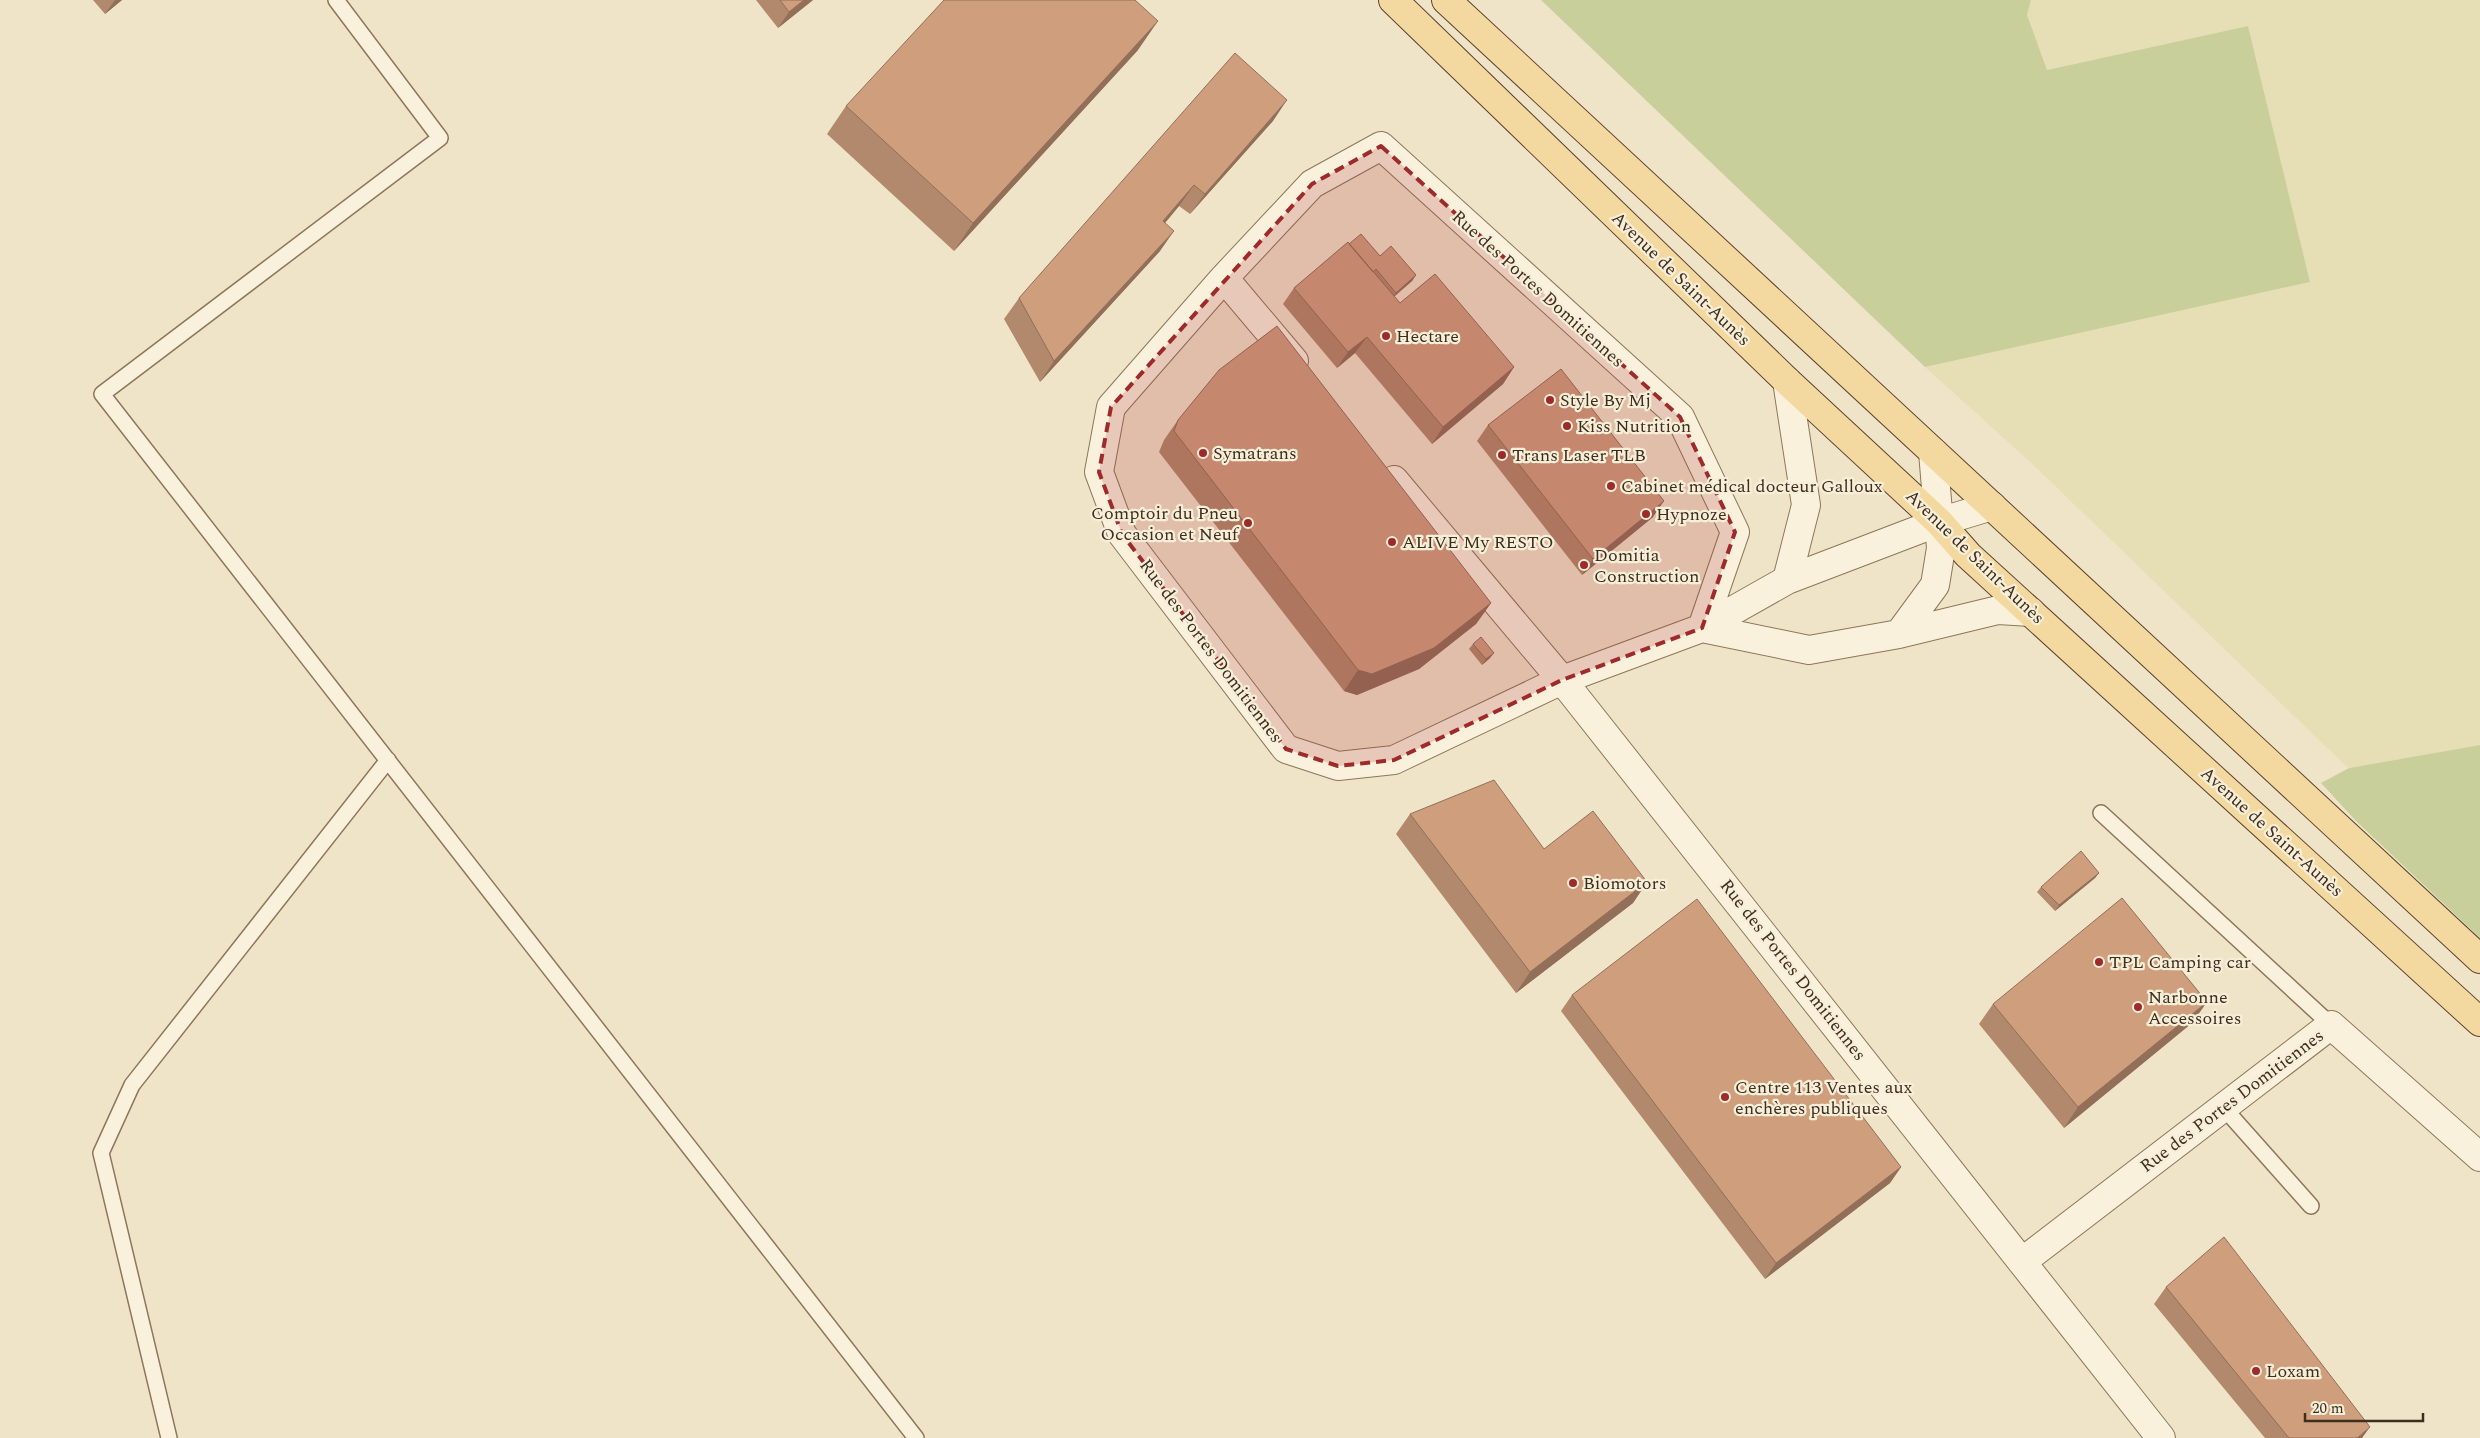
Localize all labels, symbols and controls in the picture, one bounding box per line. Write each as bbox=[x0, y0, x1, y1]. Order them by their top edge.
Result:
street label: Rue des Portes Domitiennes bbox=[1446, 204, 1630, 374]
street label: Avenue de Saint-Aunès bbox=[1605, 205, 1757, 353]
place label: Hectare bbox=[1396, 323, 1459, 350]
marker: Hectare bbox=[1380, 330, 1392, 342]
place label: Style By Mj bbox=[1560, 387, 1651, 414]
marker: Style By Mj bbox=[1544, 394, 1556, 406]
place label: Kiss Nutrition bbox=[1577, 413, 1691, 440]
marker: Kiss Nutrition bbox=[1561, 420, 1573, 432]
place label: Symatrans bbox=[1213, 440, 1297, 467]
place label: Trans Laser TLB bbox=[1512, 442, 1646, 469]
marker: Symatrans bbox=[1197, 447, 1209, 459]
marker: Trans Laser TLB bbox=[1496, 449, 1508, 461]
place label: Cabinet médical docteur Galloux bbox=[1621, 473, 1883, 500]
marker: Cabinet médical docteur Galloux bbox=[1605, 480, 1617, 492]
street label: Avenue de Saint-Aunès bbox=[1899, 483, 2051, 631]
place label: Comptoir du Pneu Occasion et Neuf bbox=[1091, 500, 1240, 548]
place label: Hypnoze bbox=[1656, 501, 1727, 528]
marker: Hypnoze bbox=[1640, 508, 1652, 520]
marker: Comptoir du Pneu Occasion et Neuf bbox=[1242, 517, 1254, 529]
place label: ALIVE My RESTO bbox=[1402, 529, 1554, 556]
marker: ALIVE My RESTO bbox=[1386, 536, 1398, 548]
place label: Domitia Construction bbox=[1594, 542, 1699, 590]
street label: Rue des Portes Domitiennes bbox=[1133, 553, 1289, 749]
marker: Domitia Construction bbox=[1578, 559, 1590, 571]
street label: Avenue de Saint-Aunès bbox=[2194, 760, 2350, 904]
place label: Biomotors bbox=[1583, 870, 1666, 897]
street label: Rue des Portes Domitiennes bbox=[1713, 873, 1873, 1067]
marker: Biomotors bbox=[1567, 877, 1579, 889]
place label: TPL Camping car bbox=[2109, 949, 2251, 976]
marker: TPL Camping car bbox=[2093, 956, 2105, 968]
place label: Narbonne Accessoires bbox=[2148, 984, 2241, 1032]
marker: Narbonne Accessoires bbox=[2132, 1001, 2144, 1013]
street label: Rue des Portes Domitiennes bbox=[2134, 1023, 2330, 1179]
place label: Centre 113 Ventes aux enchères publiques bbox=[1735, 1074, 1913, 1122]
marker: Centre 113 Ventes aux enchères publiques bbox=[1719, 1091, 1731, 1103]
place label: Loxam bbox=[2266, 1358, 2320, 1385]
marker: Loxam bbox=[2250, 1365, 2262, 1377]
scale bar bbox=[2305, 1390, 2422, 1422]
text: 20 m bbox=[2312, 1397, 2344, 1420]

